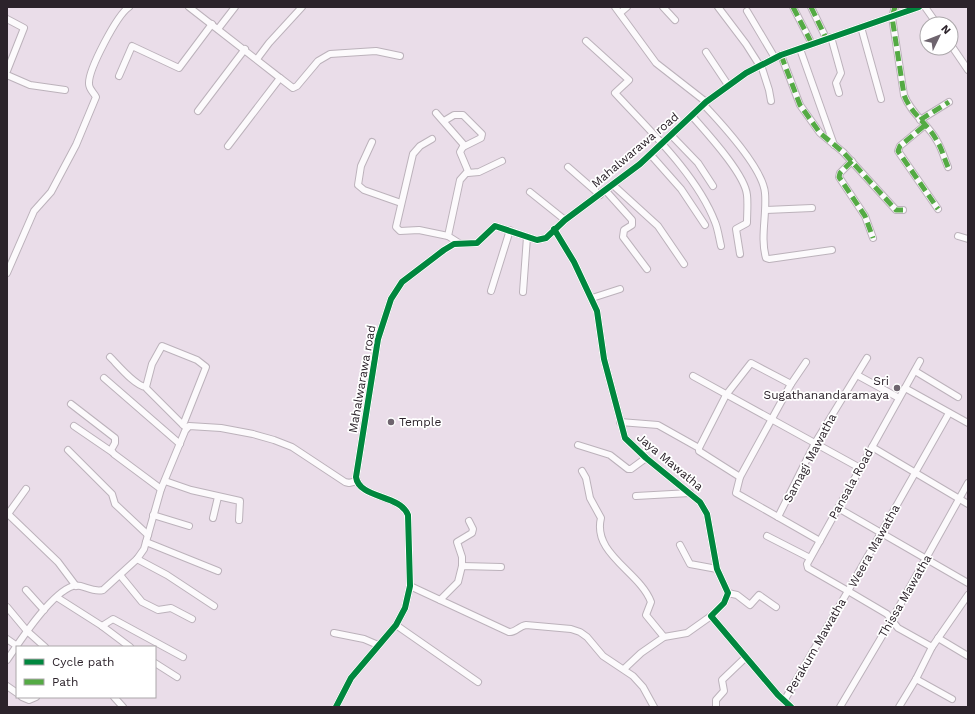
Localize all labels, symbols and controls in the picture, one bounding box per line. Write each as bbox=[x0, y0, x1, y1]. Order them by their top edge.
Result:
north arrow bbox=[919, 16, 959, 56]
text: N bbox=[938, 22, 953, 37]
street label: Mahalwarawa road bbox=[589, 109, 681, 191]
street label: Mahalwarawa road bbox=[346, 324, 378, 434]
place label: Sri Sugathanandaramaya bbox=[764, 374, 889, 402]
marker: Sri Sugathanandaramaya bbox=[892, 383, 902, 393]
street label: Samagi Mawatha bbox=[781, 411, 839, 505]
place label: Temple bbox=[399, 415, 441, 429]
marker: Temple bbox=[386, 417, 396, 427]
street label: Jaya Mawatha bbox=[634, 430, 706, 494]
street label: Pansala Road bbox=[826, 446, 876, 522]
street label: Weera Mawatha bbox=[845, 502, 903, 590]
street label: Thissa Mawatha bbox=[876, 552, 935, 640]
street label: Perakum Mawatha bbox=[783, 596, 849, 696]
legend bbox=[16, 646, 156, 698]
text: Cycle path bbox=[52, 655, 114, 669]
text: Path bbox=[52, 675, 78, 689]

